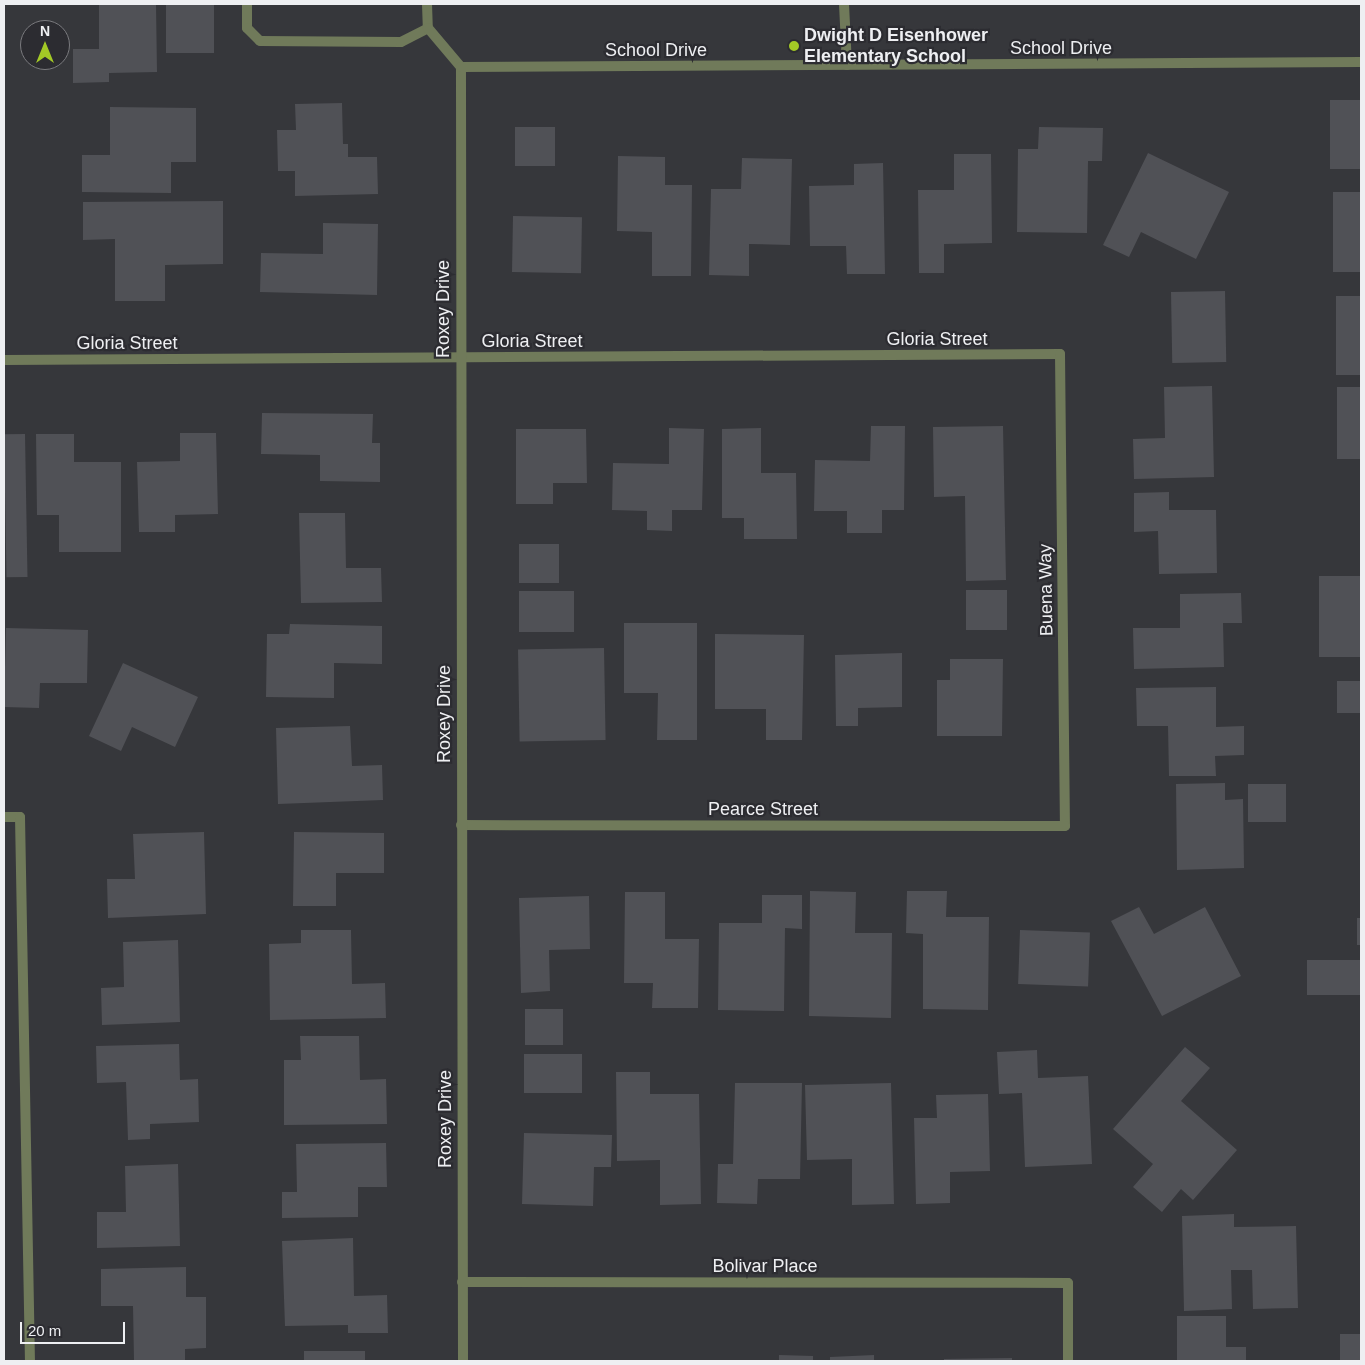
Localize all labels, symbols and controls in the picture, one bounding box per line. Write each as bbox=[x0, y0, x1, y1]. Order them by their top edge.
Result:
north arrow bbox=[20, 20, 70, 70]
text: N bbox=[40, 23, 50, 39]
place label: Dwight D Eisenhower Elementary School bbox=[804, 25, 988, 68]
street label: School Drive bbox=[1010, 37, 1112, 59]
street label: School Drive bbox=[605, 39, 707, 61]
marker: Dwight D Eisenhower Elementary School bbox=[788, 40, 800, 52]
street label: Roxey Drive bbox=[432, 260, 454, 358]
street label: Gloria Street bbox=[886, 328, 988, 350]
street label: Gloria Street bbox=[481, 330, 583, 352]
street label: Gloria Street bbox=[76, 332, 178, 354]
street label: Buena Way bbox=[1034, 544, 1058, 636]
street label: Roxey Drive bbox=[433, 665, 455, 763]
street label: Pearce Street bbox=[708, 798, 818, 820]
street label: Roxey Drive bbox=[434, 1070, 456, 1168]
street label: Bolivar Place bbox=[712, 1255, 818, 1277]
scale bar bbox=[22, 1312, 128, 1344]
text: 20 m bbox=[28, 1322, 61, 1339]

